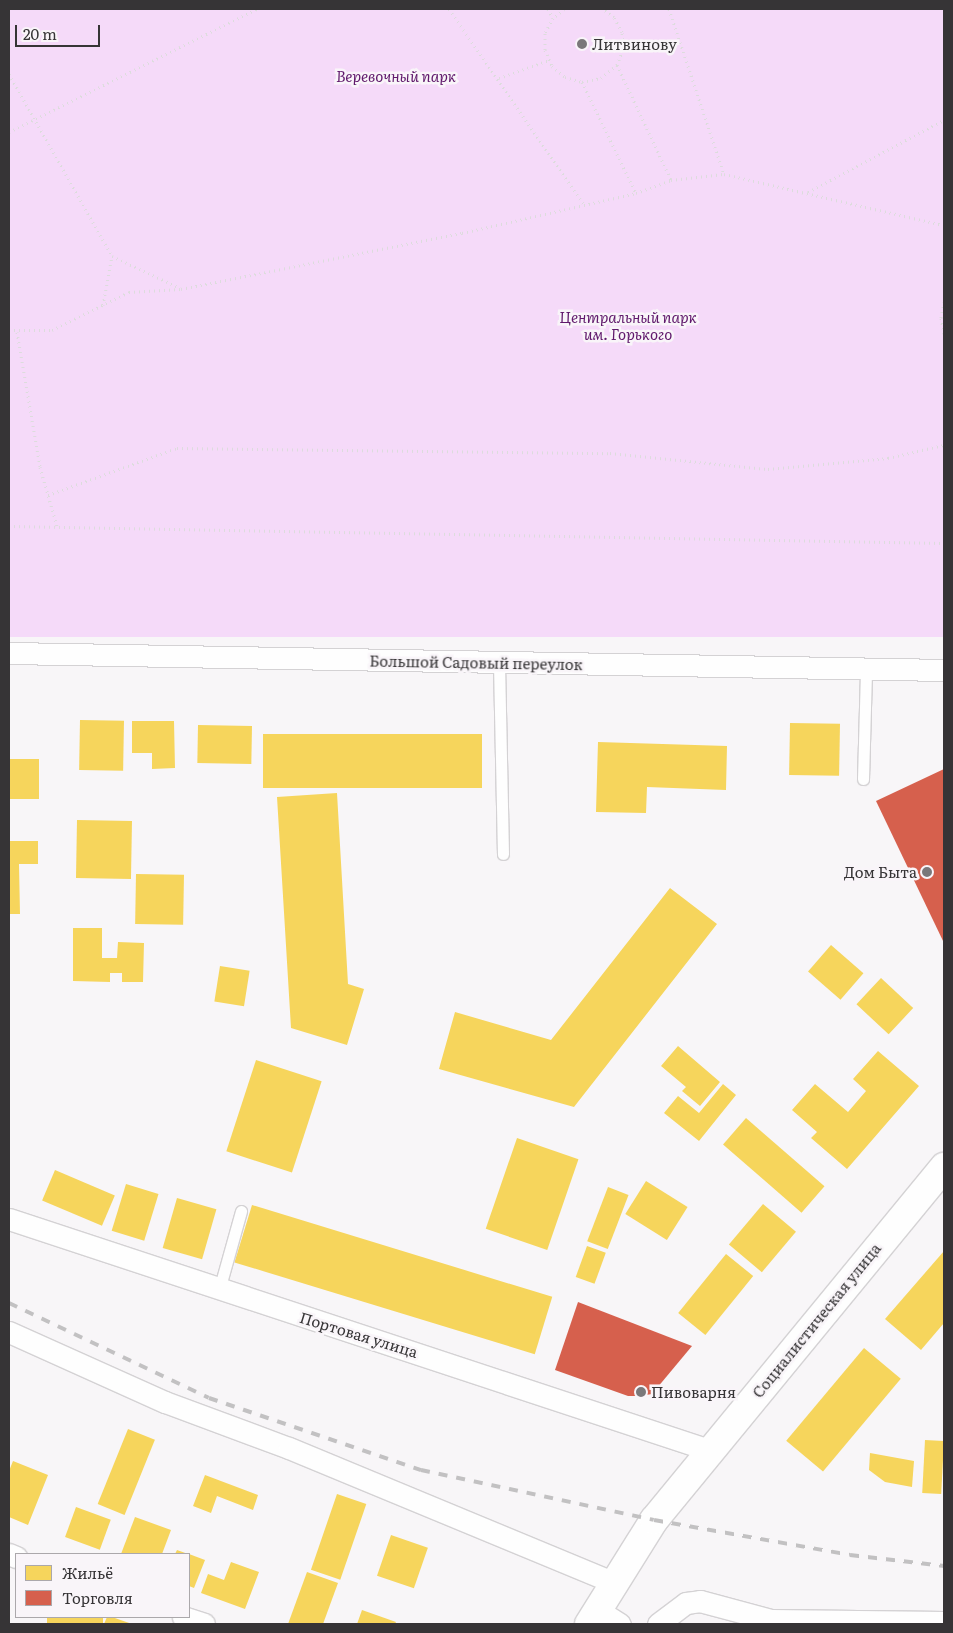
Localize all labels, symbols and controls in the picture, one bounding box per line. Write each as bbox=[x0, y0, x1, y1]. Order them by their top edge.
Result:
scale bar bbox=[18, 15, 102, 47]
text: 20 m bbox=[23, 22, 57, 45]
place label: Литвинову bbox=[592, 35, 677, 53]
marker: Литвинову bbox=[576, 38, 588, 50]
park label: Веревочный парк bbox=[336, 67, 456, 85]
park label: Центральный парк им. Горького bbox=[559, 307, 697, 342]
street label: Большой Садовый переулок bbox=[369, 651, 583, 673]
place label: Дом Быта bbox=[844, 863, 917, 881]
marker: Дом Быта bbox=[921, 866, 933, 878]
street label: Социалистическая улица bbox=[748, 1239, 884, 1401]
street label: Портовая улица bbox=[298, 1307, 420, 1361]
place label: Пивоварня bbox=[651, 1383, 736, 1401]
marker: Пивоварня bbox=[635, 1386, 647, 1398]
legend bbox=[15, 1553, 190, 1618]
text: Жильё bbox=[62, 1561, 113, 1584]
text: Торговля bbox=[62, 1586, 133, 1609]

